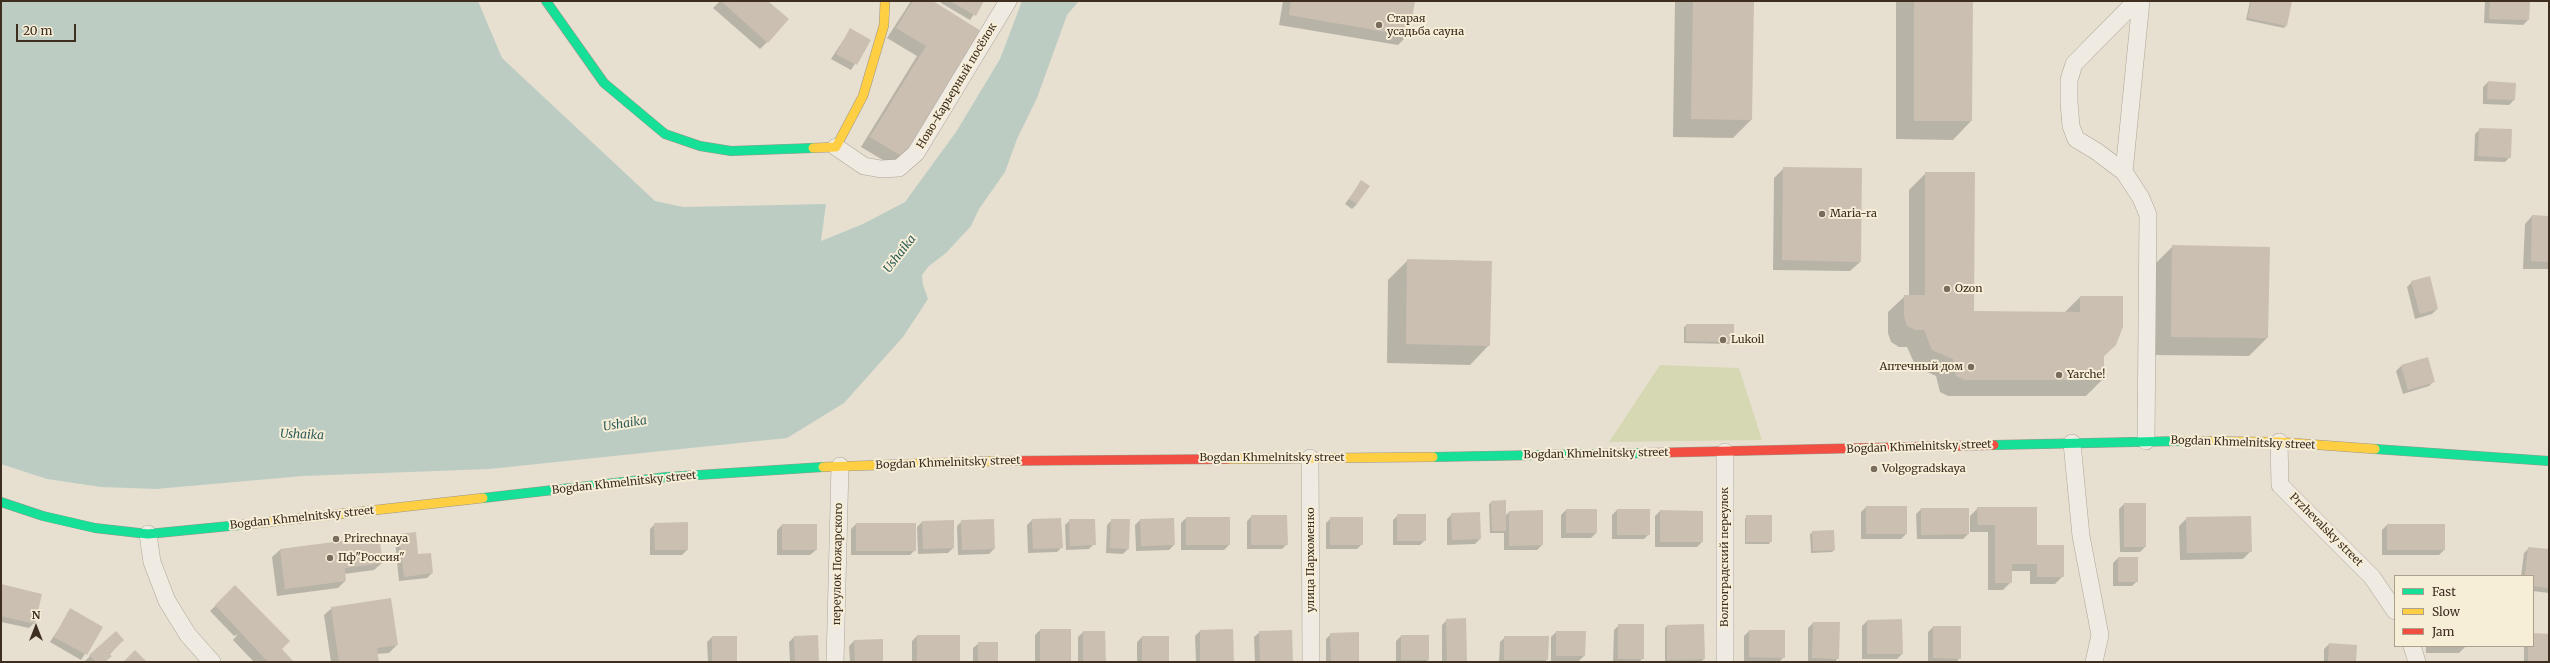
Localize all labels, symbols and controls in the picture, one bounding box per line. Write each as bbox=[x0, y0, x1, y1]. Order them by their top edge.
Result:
place label: Старая усадьба сауна bbox=[1387, 12, 1464, 38]
scale bar bbox=[18, 16, 78, 42]
marker: Старая усадьба сауна bbox=[1374, 20, 1384, 30]
street label: Ново-Карьерный посёлок bbox=[914, 21, 1000, 151]
text: 20 m bbox=[23, 23, 52, 38]
place label: Maria-ra bbox=[1830, 207, 1877, 221]
marker: Maria-ra bbox=[1817, 209, 1827, 219]
water label: Ushaika bbox=[881, 232, 919, 276]
place label: Ozon bbox=[1955, 282, 1983, 296]
marker: Ozon bbox=[1942, 284, 1952, 294]
place label: Lukoil bbox=[1731, 333, 1765, 347]
marker: Lukoil bbox=[1718, 335, 1728, 345]
place label: Аптечный дом bbox=[1880, 360, 1963, 374]
marker: Аптечный дом bbox=[1966, 362, 1976, 372]
place label: Yarche! bbox=[2067, 368, 2105, 382]
marker: Yarche! bbox=[2054, 370, 2064, 380]
water label: Ushaika bbox=[602, 413, 648, 435]
water label: Ushaika bbox=[280, 427, 324, 443]
street label: Bogdan Khmelnitsky street bbox=[2170, 434, 2316, 452]
street label: Bogdan Khmelnitsky street bbox=[1846, 438, 1992, 456]
street label: Bogdan Khmelnitsky street bbox=[1523, 446, 1669, 462]
street label: Bogdan Khmelnitsky street bbox=[1199, 451, 1345, 465]
street label: Bogdan Khmelnitsky street bbox=[875, 454, 1021, 472]
place label: Volgogradskaya bbox=[1882, 462, 1966, 476]
marker: Volgogradskaya bbox=[1869, 464, 1879, 474]
street label: Bogdan Khmelnitsky street bbox=[551, 469, 697, 497]
street label: Волгоградский переулок bbox=[1718, 487, 1732, 627]
street label: Przhevalsky street bbox=[2287, 491, 2365, 569]
street label: переулок Пожарского bbox=[830, 503, 846, 625]
street label: Bogdan Khmelnitsky street bbox=[229, 504, 375, 532]
street label: улица Пархоменко bbox=[1304, 507, 1318, 613]
place label: Prirechnaya bbox=[344, 532, 408, 546]
marker: Prirechnaya bbox=[331, 534, 341, 544]
place label: Пф"Россия" bbox=[338, 551, 405, 565]
marker: Пф"Россия" bbox=[325, 553, 335, 563]
legend bbox=[2394, 575, 2534, 647]
text: Fast bbox=[2432, 584, 2456, 599]
text: Slow bbox=[2432, 604, 2460, 619]
north arrow bbox=[16, 607, 56, 647]
text: N bbox=[32, 608, 40, 622]
text: Jam bbox=[2432, 624, 2454, 639]

